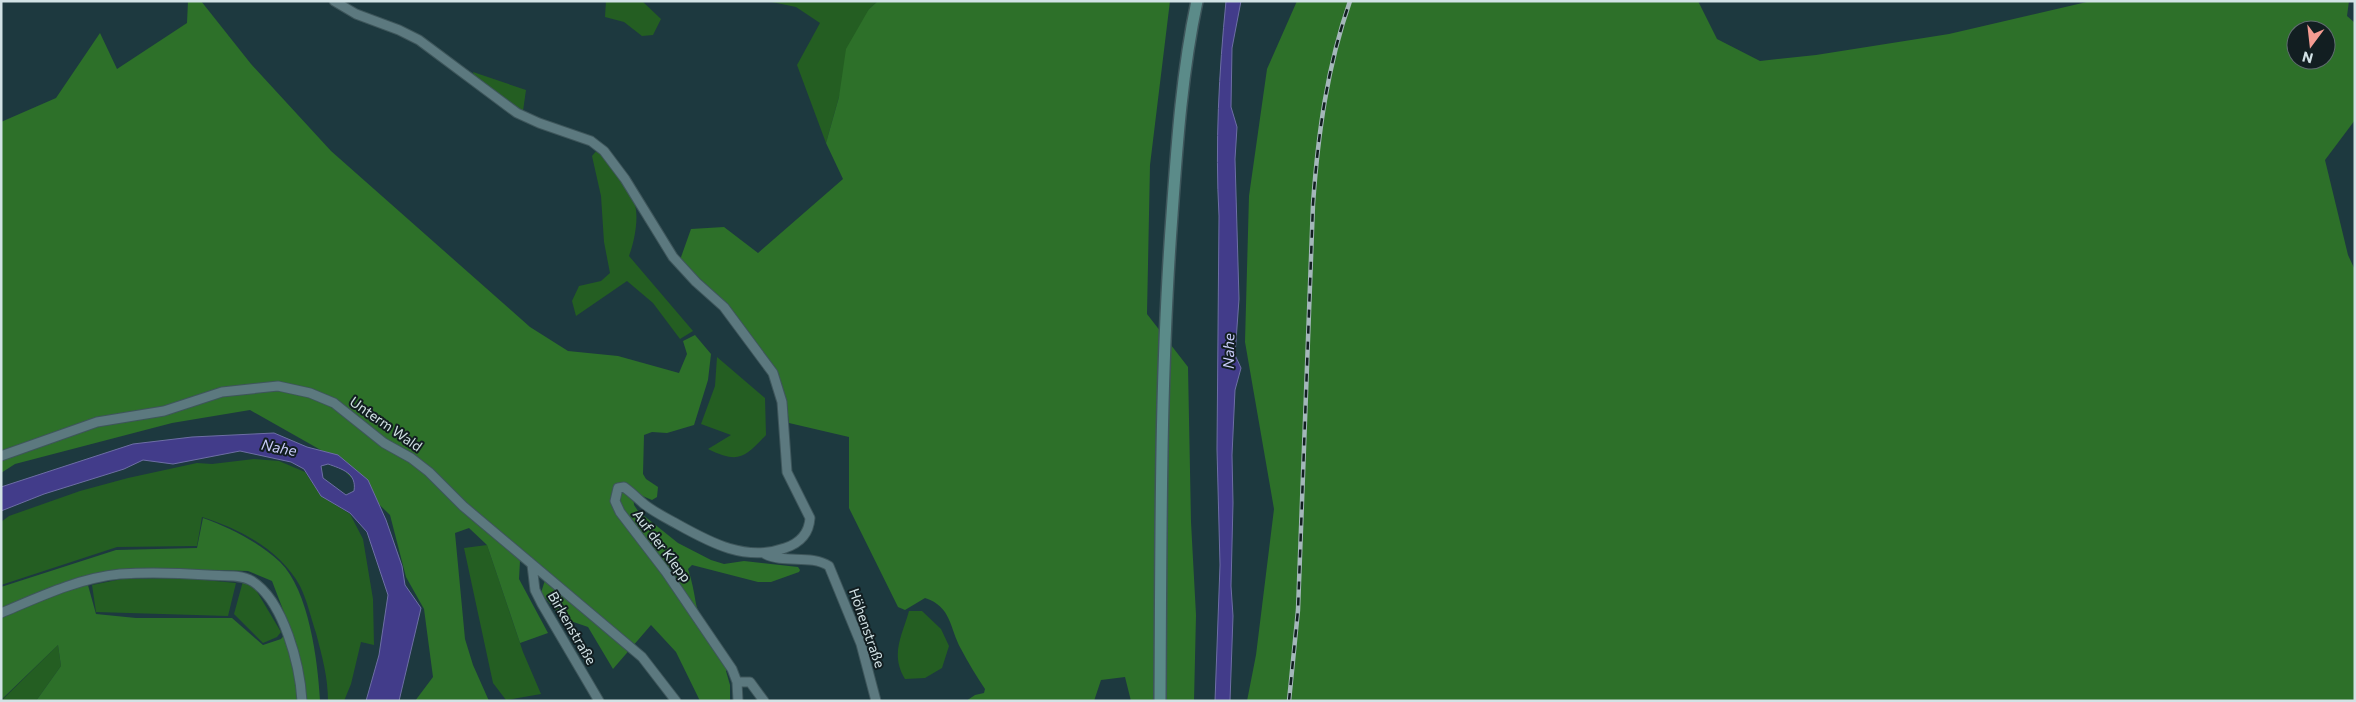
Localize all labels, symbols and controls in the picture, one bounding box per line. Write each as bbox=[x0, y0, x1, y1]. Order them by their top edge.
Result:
north arrow bbox=[2286, 20, 2336, 70]
text: N bbox=[2300, 48, 2315, 68]
water label: Nahe bbox=[1219, 333, 1237, 369]
street label: Unterm Wald bbox=[347, 392, 426, 455]
water label: Nahe bbox=[260, 435, 298, 459]
street label: Auf der Klepp bbox=[630, 506, 695, 585]
street label: Höhenstraße bbox=[846, 586, 889, 670]
street label: Birkenstraße bbox=[545, 588, 600, 667]

